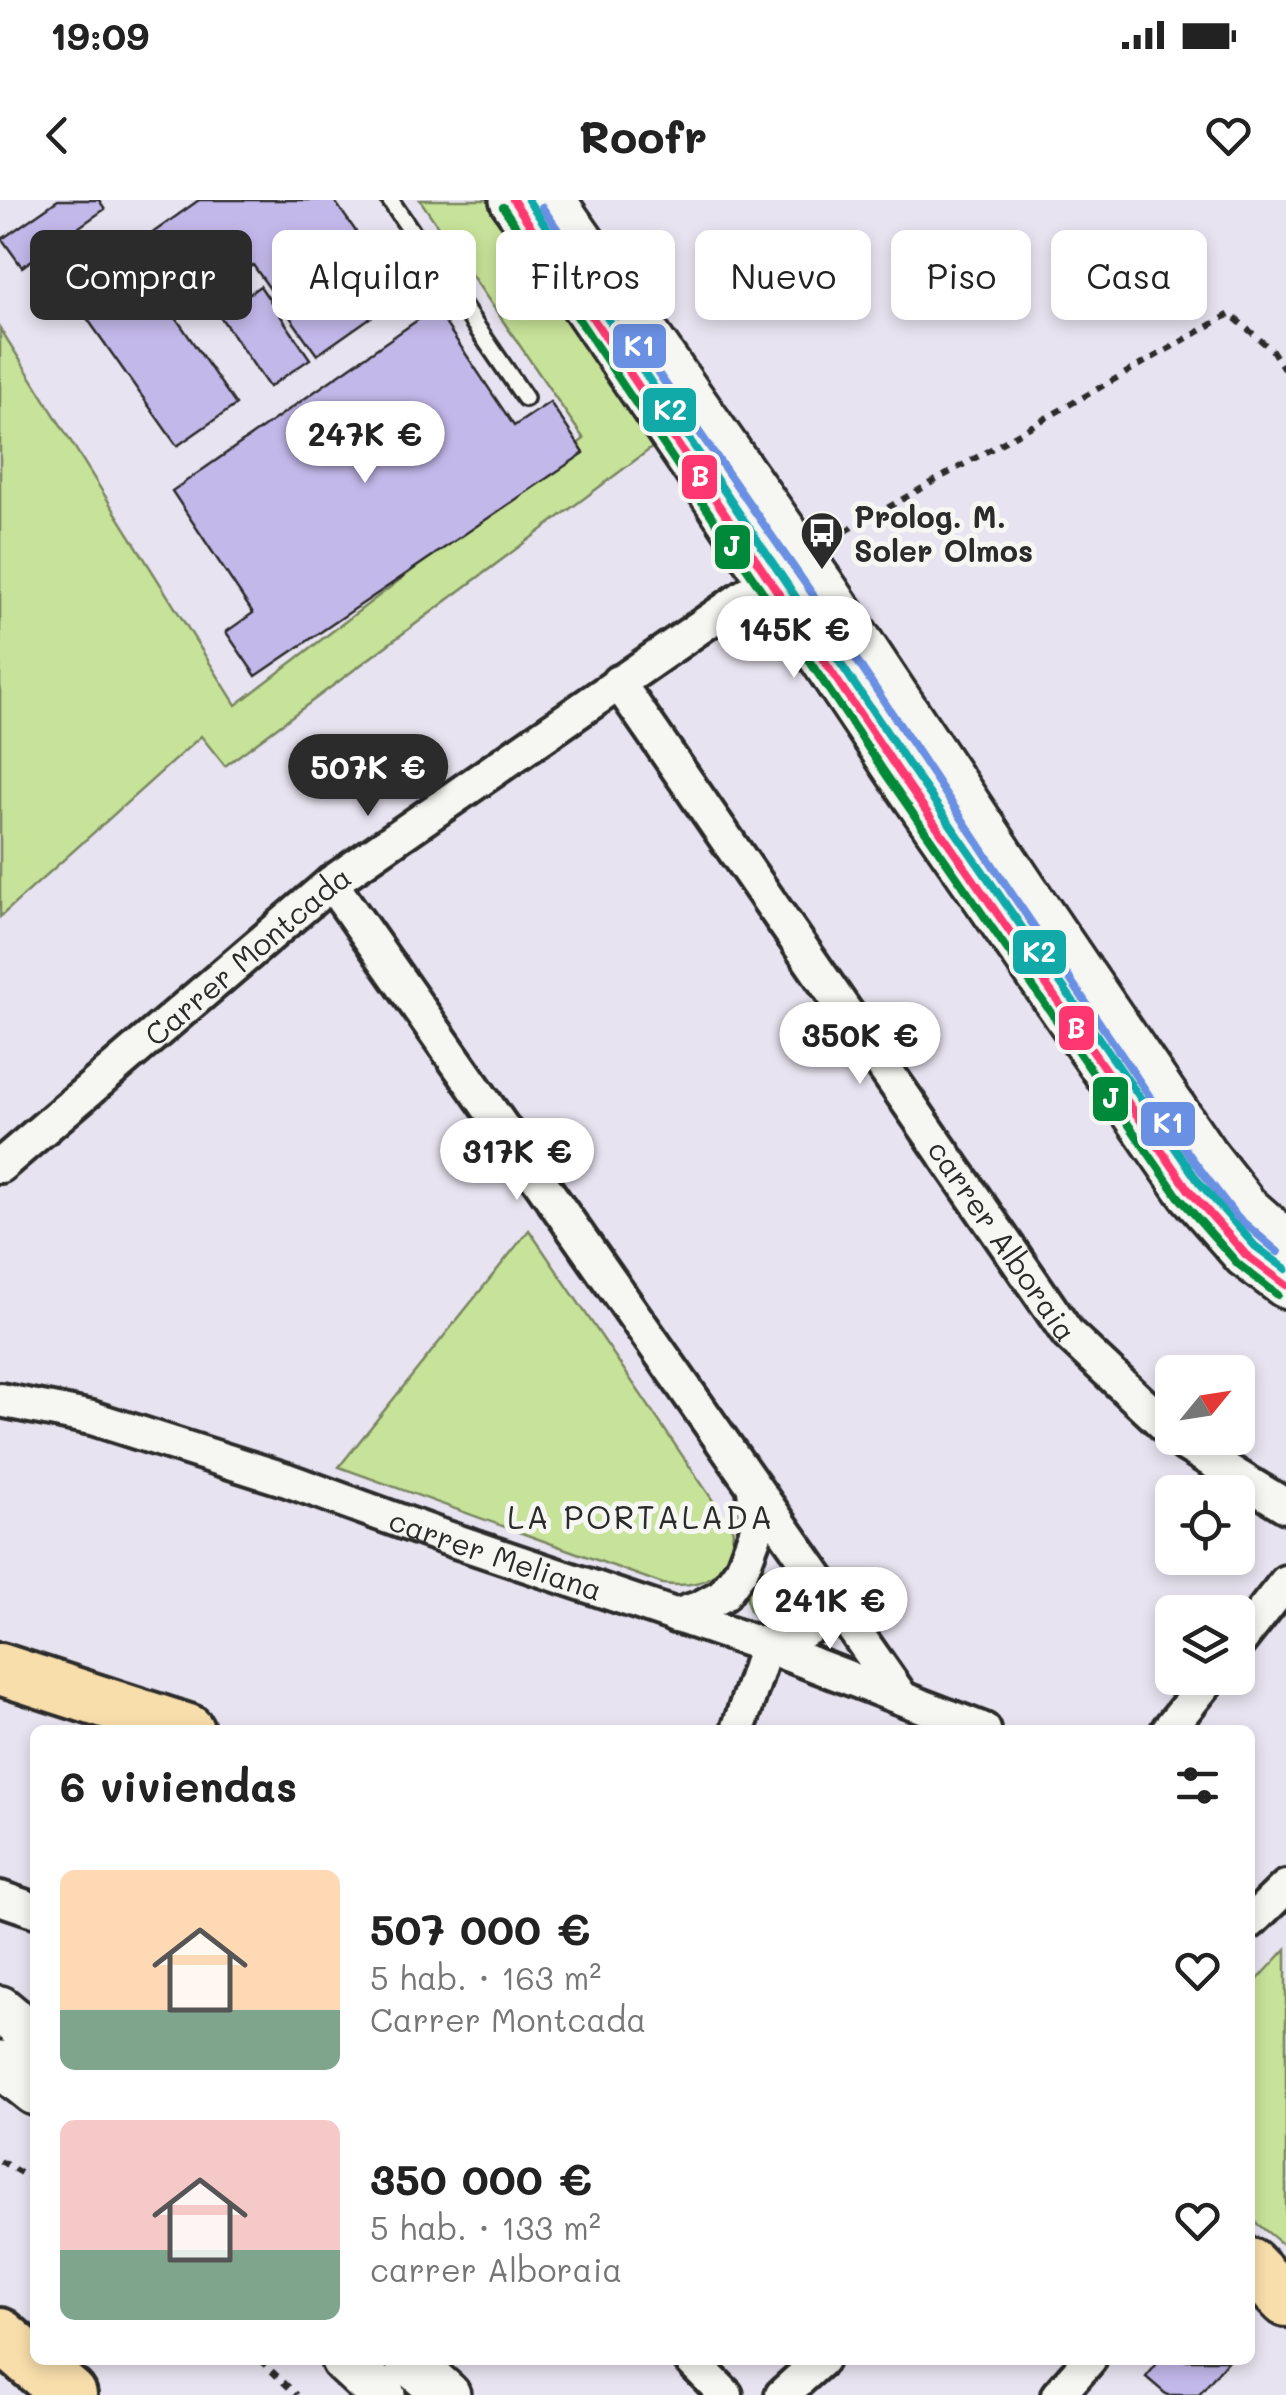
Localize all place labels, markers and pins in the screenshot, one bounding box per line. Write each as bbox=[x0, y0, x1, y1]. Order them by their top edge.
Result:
pin: 247K € bbox=[284, 401, 446, 486]
place label: Prolog. M. Soler Olmos bbox=[854, 496, 1033, 570]
bus stop icon: Prolog. M. Soler Olmos bbox=[799, 510, 845, 571]
pin: 145K € bbox=[713, 596, 875, 681]
pin: 507K € bbox=[287, 734, 449, 819]
pin: 350K € bbox=[779, 1002, 941, 1087]
pin: 317K € bbox=[436, 1118, 598, 1203]
pin: 241K € bbox=[749, 1567, 911, 1652]

